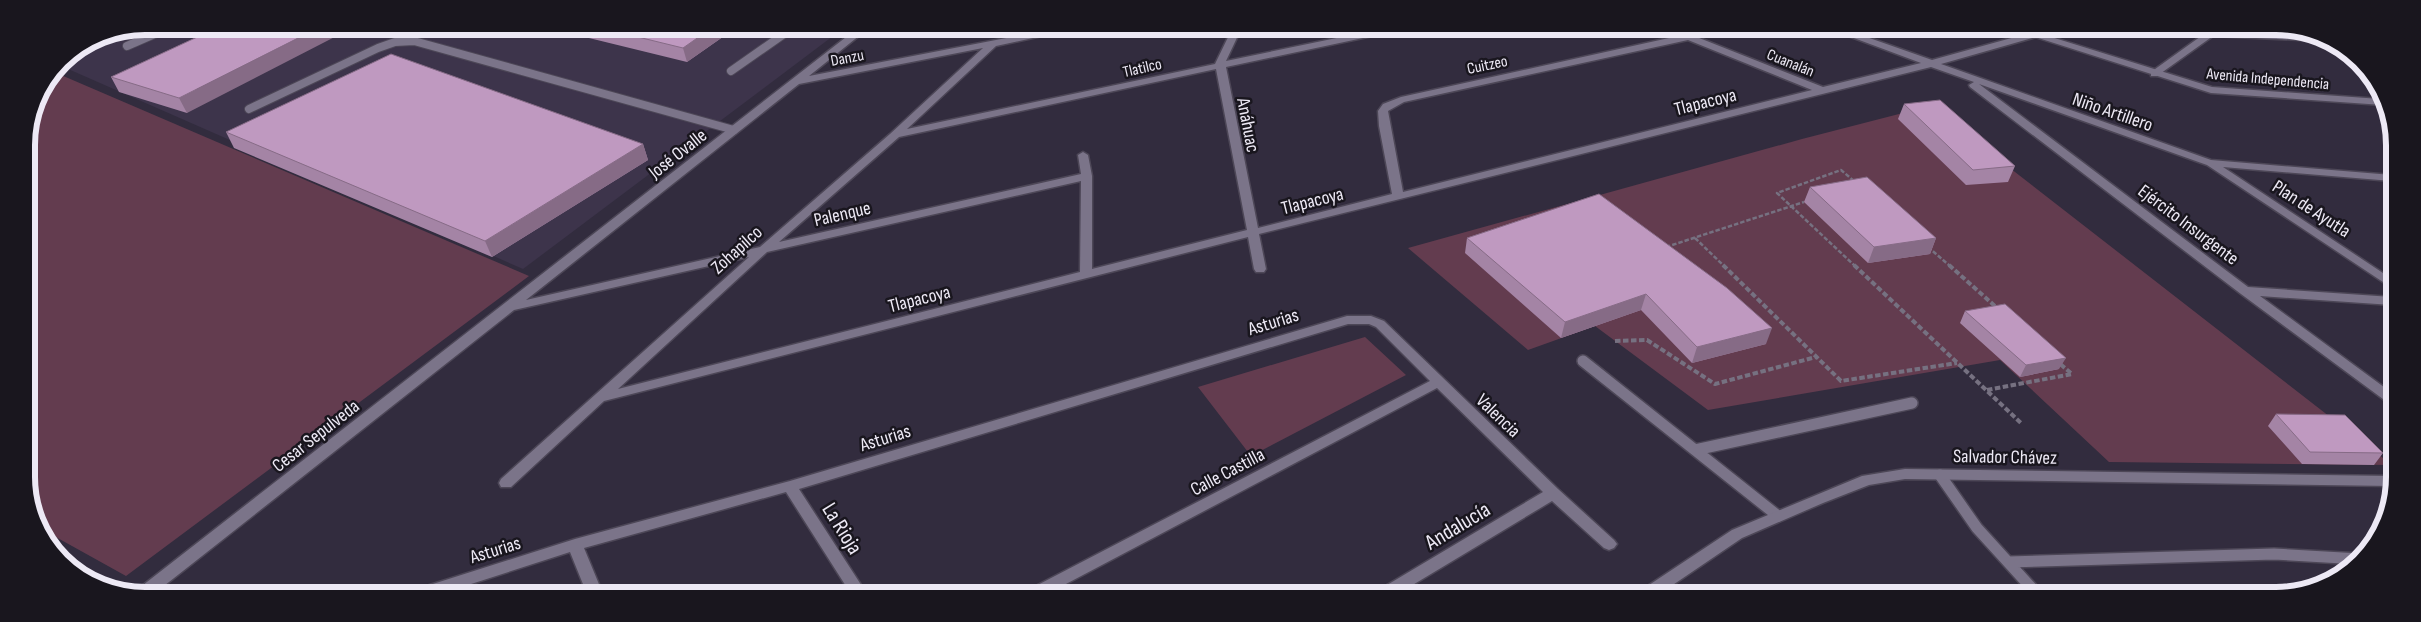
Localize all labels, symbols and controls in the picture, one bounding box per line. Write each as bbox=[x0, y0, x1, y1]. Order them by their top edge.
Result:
street label: Cuanalán bbox=[1764, 45, 1817, 81]
street label: Danzu bbox=[829, 46, 865, 71]
street label: Cuitzeo bbox=[1465, 52, 1509, 79]
street label: Tlatilco bbox=[1121, 55, 1164, 82]
street label: Avenida Independencia bbox=[2205, 65, 2330, 94]
street label: Tlapacoya bbox=[1672, 84, 1739, 121]
street label: Niño Artillero bbox=[2069, 88, 2156, 137]
street label: Anáhuac bbox=[1231, 95, 1264, 154]
street label: José Ovalle bbox=[643, 124, 712, 185]
street label: Plan de Ayutla bbox=[2268, 176, 2355, 243]
street label: Ejército Insurgente bbox=[2133, 180, 2243, 271]
street label: Tlapacoya bbox=[1279, 183, 1346, 220]
street label: Palenque bbox=[812, 197, 873, 232]
street label: Zohapilco bbox=[707, 221, 767, 279]
street label: Tlapacoya bbox=[886, 281, 953, 318]
street label: Asturias bbox=[1244, 304, 1302, 341]
street label: Valencia bbox=[1471, 389, 1525, 443]
street label: Cesar Sepulveda bbox=[268, 395, 364, 477]
street label: Asturias bbox=[856, 420, 914, 457]
street label: Calle Castilla bbox=[1187, 443, 1269, 501]
street label: Salvador Chávez bbox=[1953, 445, 2057, 470]
street label: Andalucía bbox=[1419, 496, 1495, 557]
street label: La Rioja bbox=[815, 498, 868, 560]
street label: Asturias bbox=[466, 532, 524, 569]

